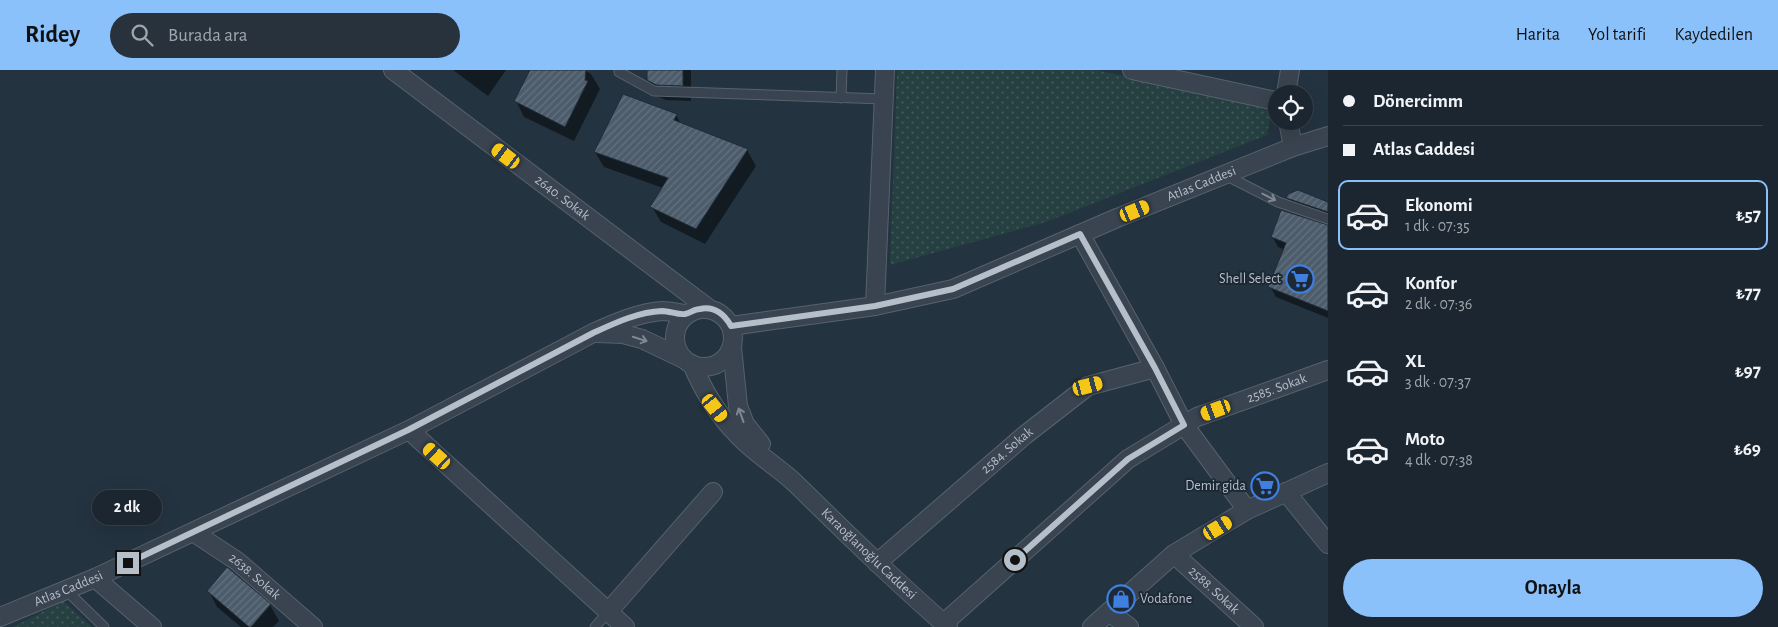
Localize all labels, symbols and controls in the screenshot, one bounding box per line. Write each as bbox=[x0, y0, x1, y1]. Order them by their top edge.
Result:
search box bbox=[110, 13, 460, 58]
icon: search bbox=[128, 21, 156, 49]
text: Ridey bbox=[25, 23, 80, 47]
text: Burada ara bbox=[168, 26, 248, 45]
text: Harita bbox=[1516, 26, 1560, 44]
text: Yol tarifi bbox=[1588, 26, 1646, 44]
text: Kaydedilen bbox=[1674, 26, 1753, 44]
map controls bbox=[1268, 85, 1313, 130]
button: locate bbox=[1268, 85, 1313, 130]
text: Dönercimm bbox=[1373, 92, 1463, 111]
text: Atlas Caddesi bbox=[1373, 140, 1475, 159]
car bbox=[489, 141, 522, 171]
street label: Atlas Caddesi bbox=[1165, 164, 1238, 204]
street label: 2640. Sokak bbox=[532, 173, 593, 223]
one-way arrow bbox=[1261, 192, 1276, 202]
icon: car bbox=[1345, 193, 1390, 238]
text: Ekonomi bbox=[1405, 196, 1473, 215]
car bbox=[1118, 198, 1151, 224]
text: ₺57 bbox=[1736, 206, 1761, 225]
text: 1 dk · 07:35 bbox=[1405, 218, 1470, 234]
supermarket icon: Shell Select bbox=[1285, 264, 1315, 294]
icon: car bbox=[1345, 271, 1390, 316]
place label: Shell Select bbox=[1219, 272, 1282, 286]
text: Konfor bbox=[1405, 274, 1457, 293]
text: ₺77 bbox=[1736, 284, 1761, 303]
text: 2 dk · 07:36 bbox=[1405, 296, 1472, 312]
one-way arrow bbox=[632, 334, 648, 344]
icon: car bbox=[1345, 349, 1390, 394]
text: XL bbox=[1405, 352, 1425, 371]
text: ₺97 bbox=[1735, 362, 1761, 381]
street label: 2585. Sokak bbox=[1245, 371, 1309, 406]
text: 3 dk · 07:37 bbox=[1405, 374, 1471, 390]
car bbox=[1071, 375, 1104, 397]
car bbox=[699, 392, 730, 424]
car bbox=[1199, 398, 1232, 422]
one-way arrow bbox=[736, 408, 745, 424]
street label: 2584. Sokak bbox=[979, 424, 1036, 476]
icon: car bbox=[1345, 427, 1390, 472]
text: Moto bbox=[1405, 430, 1445, 449]
car bbox=[420, 440, 453, 472]
text: ₺69 bbox=[1734, 440, 1761, 459]
text: 4 dk · 07:38 bbox=[1405, 452, 1473, 468]
supermarket icon: Demir gida bbox=[1250, 471, 1280, 501]
place label: Demir gida bbox=[1185, 479, 1247, 493]
callout: 2 dk bbox=[93, 490, 163, 526]
text: 2 dk bbox=[114, 499, 140, 515]
street label: Karaoğlanoğlu Caddesi bbox=[818, 506, 919, 602]
car bbox=[1201, 514, 1234, 542]
route start bbox=[1004, 549, 1026, 571]
street label: 2638. Sokak bbox=[226, 551, 283, 603]
route end bbox=[117, 552, 139, 574]
button: Onayla bbox=[1343, 559, 1763, 617]
street label: 2588. Sokak bbox=[1186, 564, 1242, 617]
street label: Atlas Caddesi bbox=[32, 568, 105, 609]
shop icon: Vodafone bbox=[1106, 584, 1136, 614]
place label: Vodafone bbox=[1140, 592, 1192, 606]

